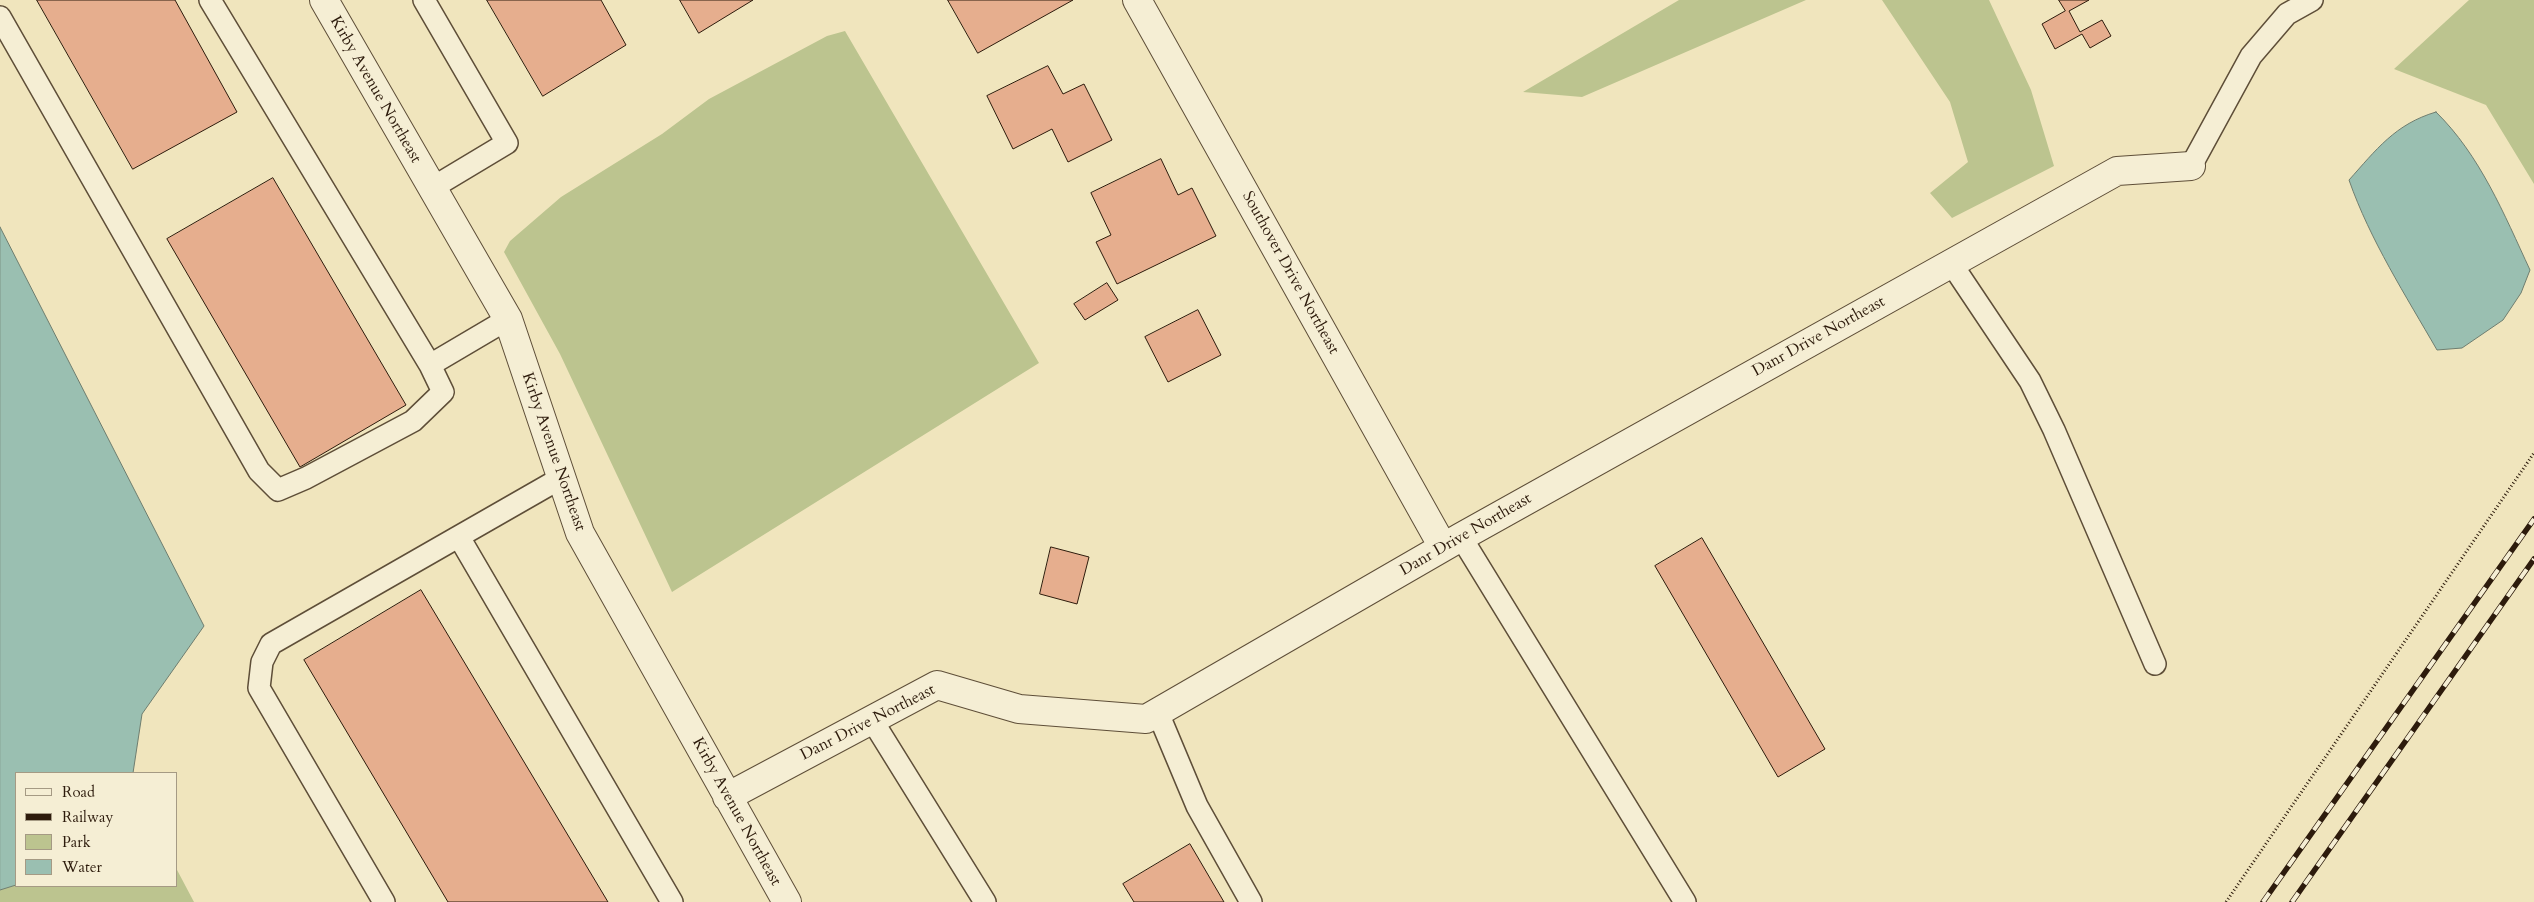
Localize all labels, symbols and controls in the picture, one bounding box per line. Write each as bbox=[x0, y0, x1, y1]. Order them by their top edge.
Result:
street label: Kirby Avenue Northeast bbox=[325, 13, 425, 167]
street label: Southover Drive Northeast bbox=[1237, 188, 1343, 358]
street label: Danr Drive Northeast bbox=[1749, 293, 1889, 381]
street label: Kirby Avenue Northeast bbox=[517, 370, 589, 534]
street label: Danr Drive Northeast bbox=[1397, 490, 1535, 580]
street label: Danr Drive Northeast bbox=[797, 681, 939, 765]
street label: Kirby Avenue Northeast bbox=[687, 735, 785, 889]
legend bbox=[15, 772, 178, 887]
text: Road bbox=[62, 782, 95, 802]
text: Railway bbox=[62, 807, 113, 827]
text: Park bbox=[62, 832, 91, 852]
text: Water bbox=[62, 857, 102, 877]

